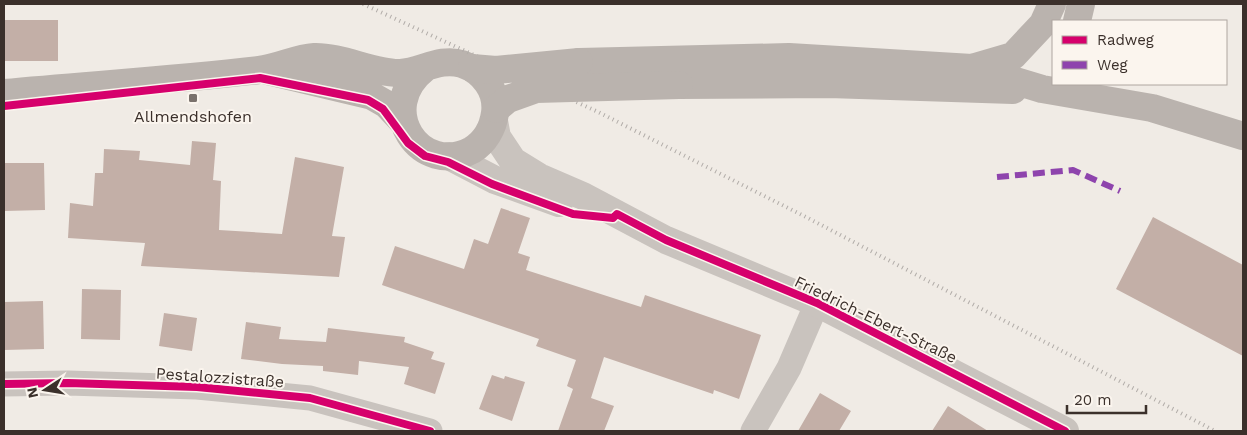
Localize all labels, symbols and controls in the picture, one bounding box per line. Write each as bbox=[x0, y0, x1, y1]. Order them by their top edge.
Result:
legend bbox=[1052, 20, 1227, 85]
text: Radweg bbox=[1097, 31, 1154, 49]
text: Weg bbox=[1097, 56, 1128, 74]
marker: Allmendshofen bbox=[187, 92, 199, 104]
place label: Allmendshofen bbox=[134, 107, 252, 126]
street label: Friedrich-Ebert-Straße bbox=[792, 272, 960, 367]
street label: Pestalozzistraße bbox=[155, 364, 285, 391]
north arrow bbox=[20, 365, 70, 415]
scale bar bbox=[1067, 382, 1146, 414]
text: N bbox=[23, 386, 41, 399]
text: 20 m bbox=[1074, 391, 1112, 409]

